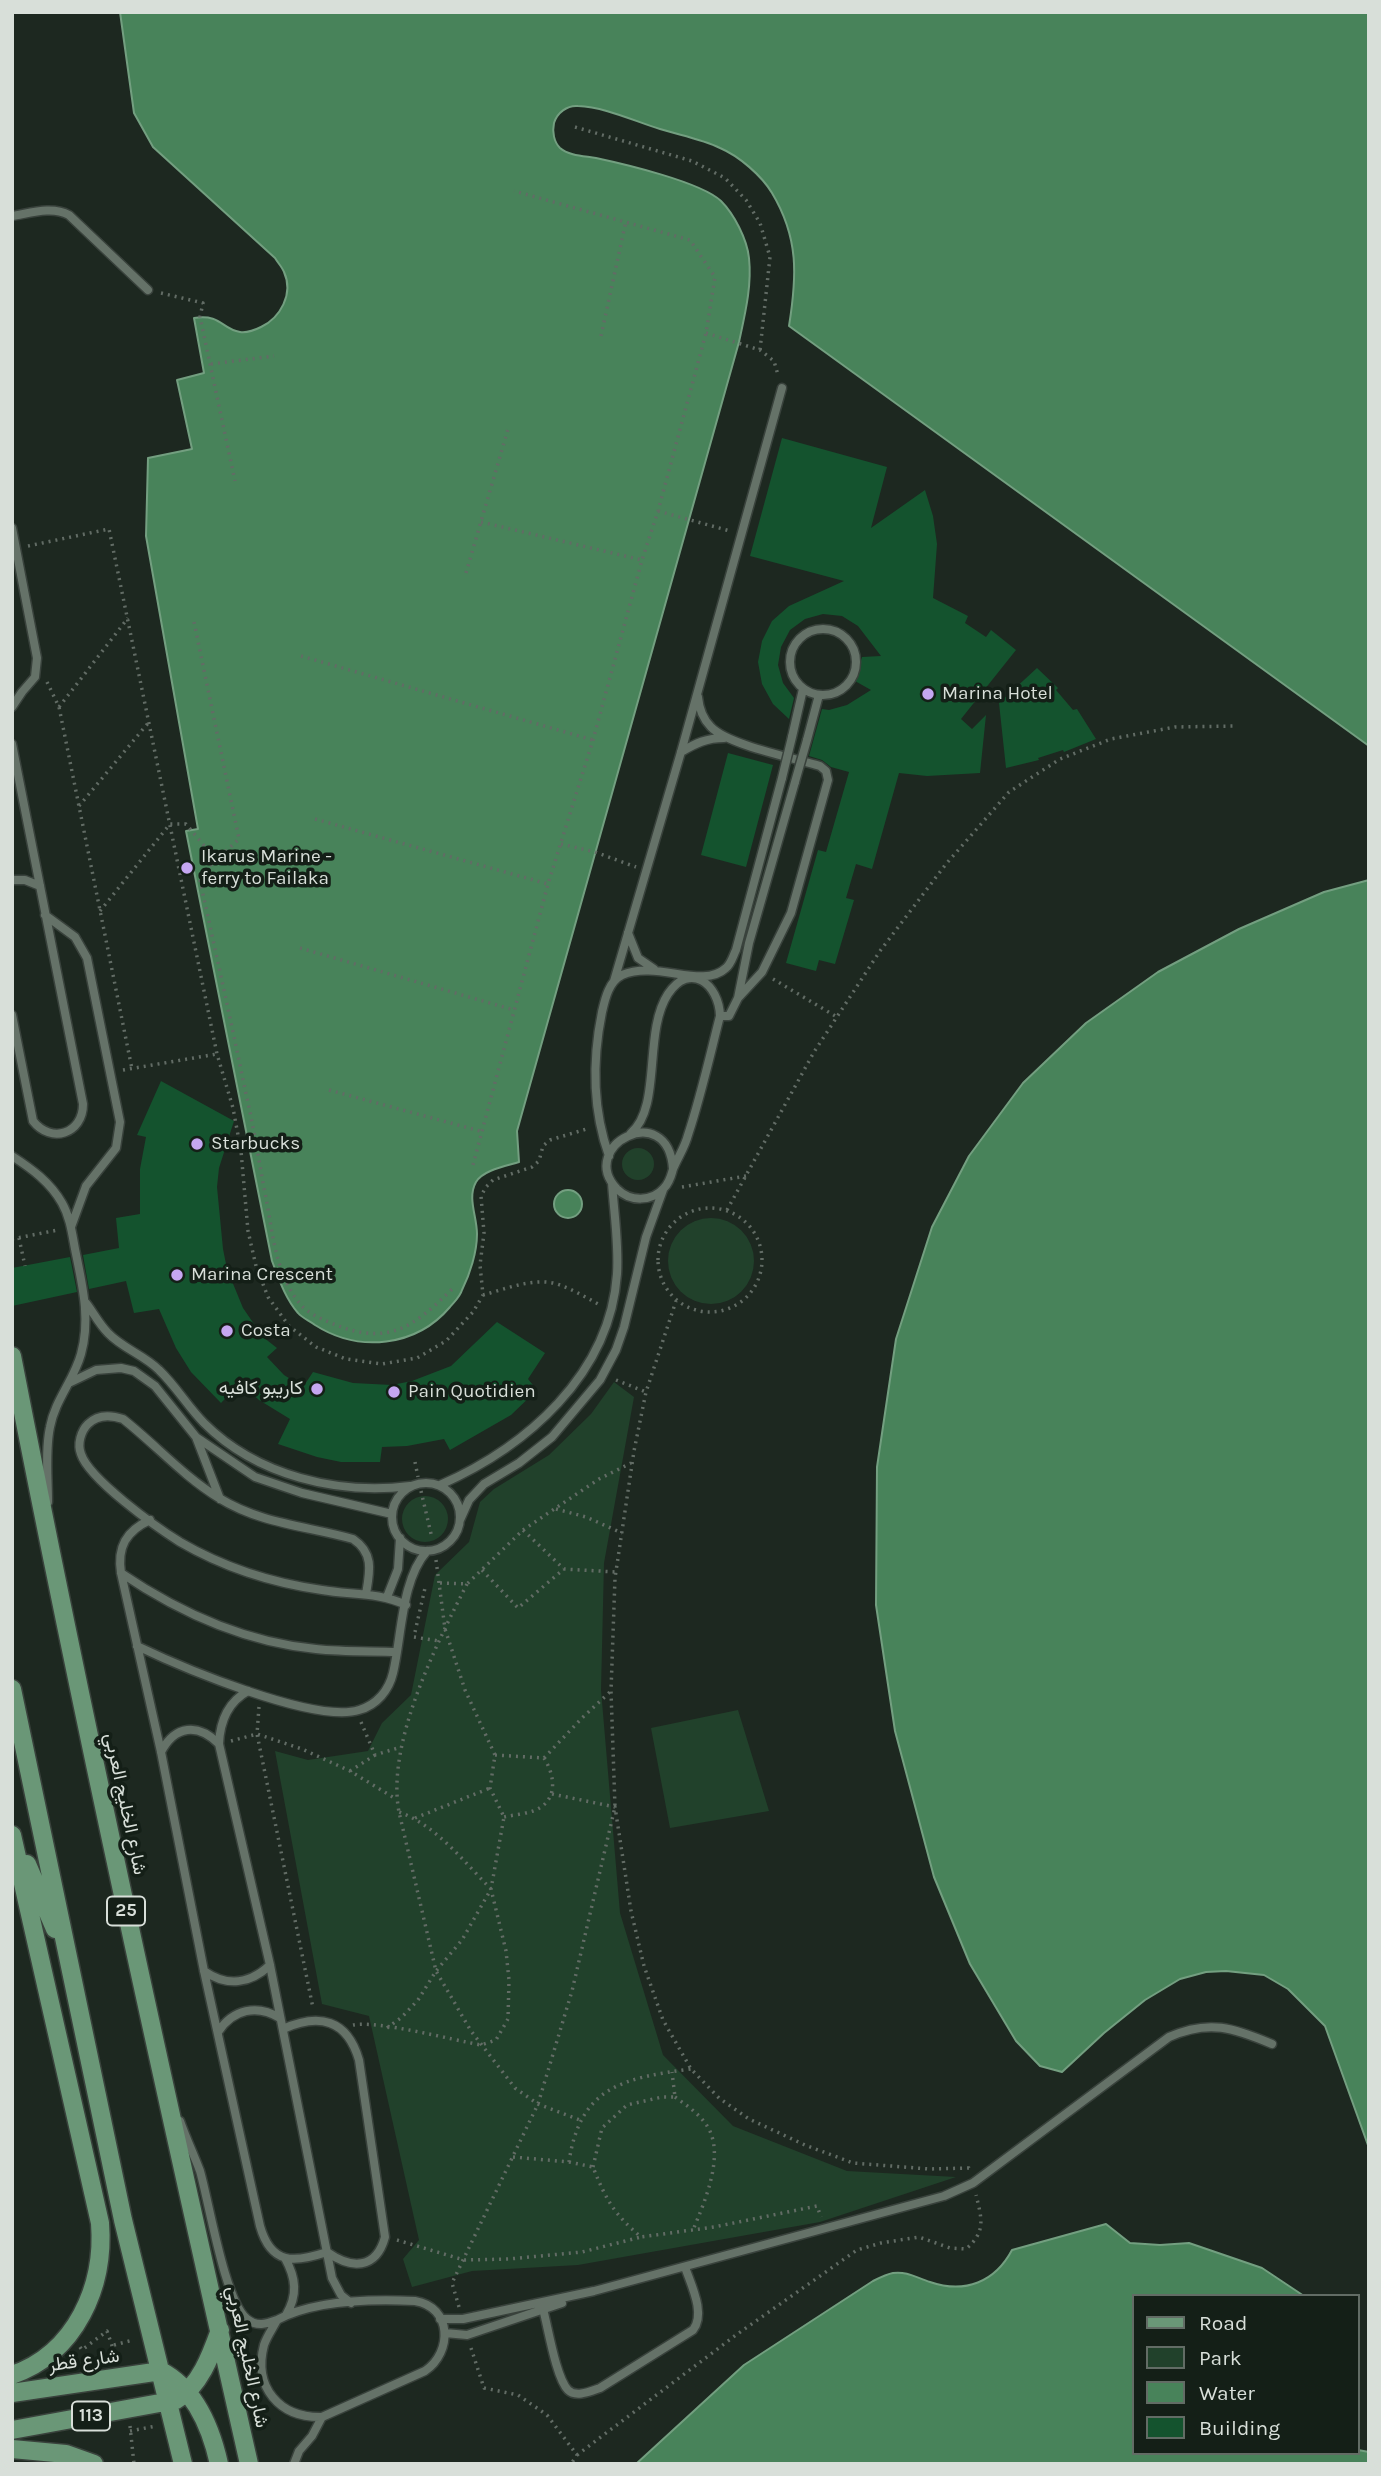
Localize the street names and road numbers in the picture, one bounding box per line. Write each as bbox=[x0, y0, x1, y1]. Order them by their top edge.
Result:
street label: شارع الخليج العربي bbox=[99, 1731, 151, 1877]
road number: 25 bbox=[107, 1896, 145, 1926]
street label: شارع الخليج العربي bbox=[221, 2284, 273, 2430]
street label: شارع قطر bbox=[47, 2345, 121, 2377]
road number: 113 bbox=[72, 2402, 110, 2430]

